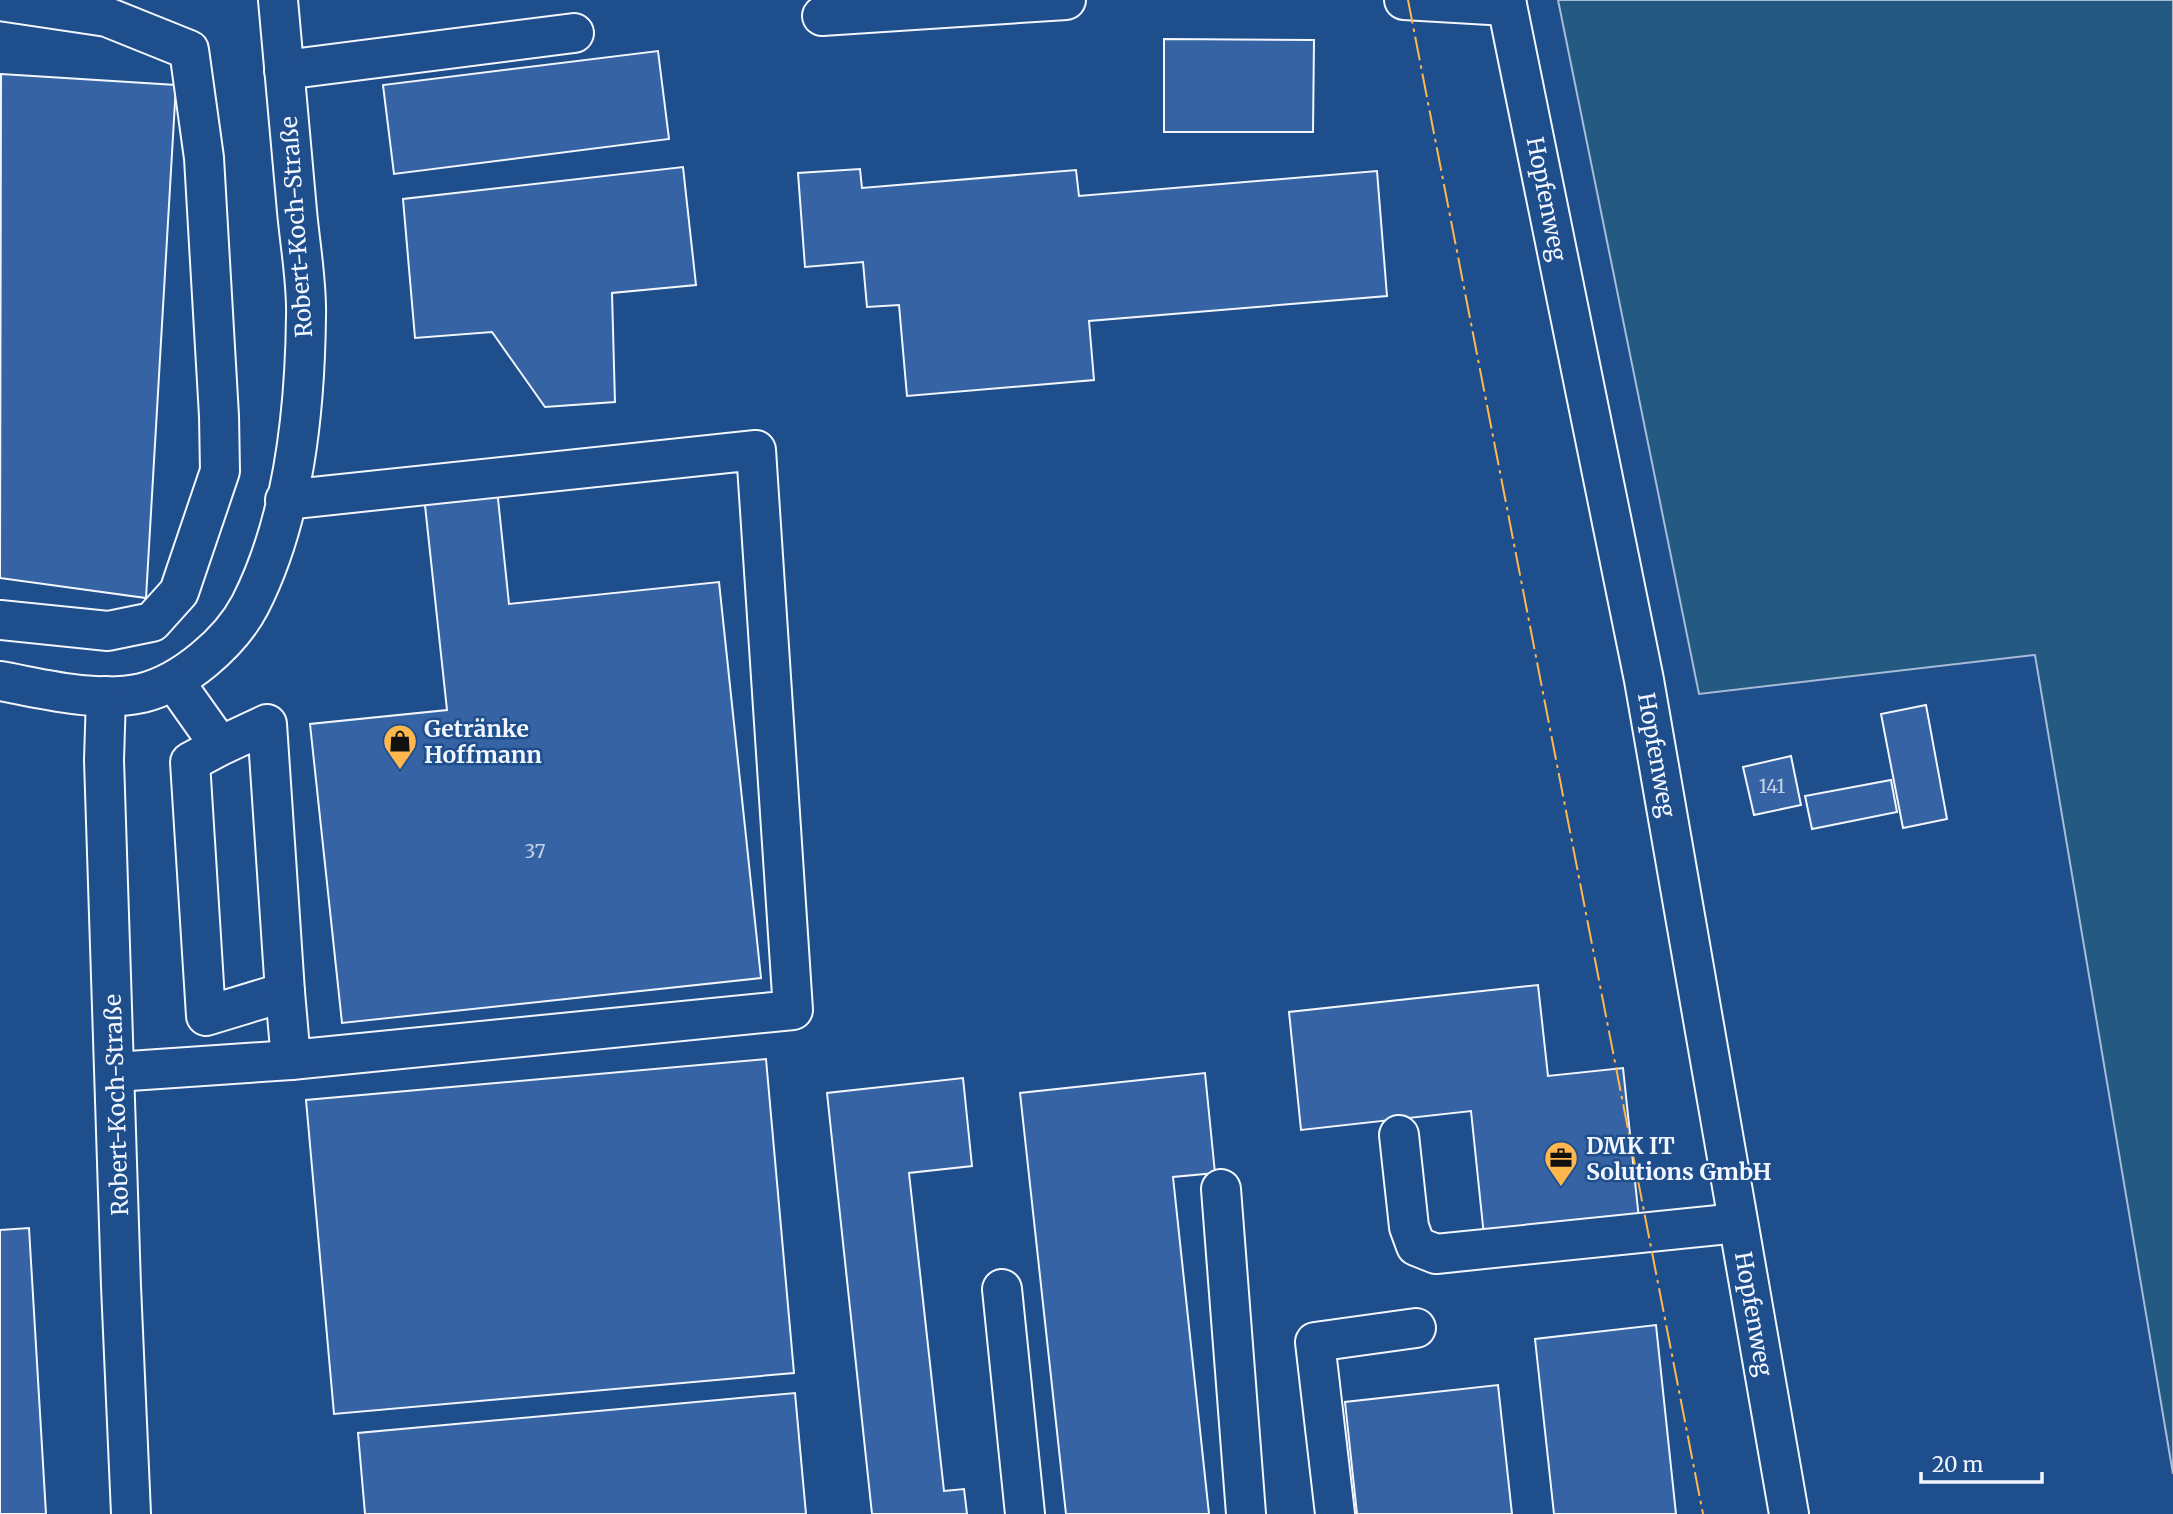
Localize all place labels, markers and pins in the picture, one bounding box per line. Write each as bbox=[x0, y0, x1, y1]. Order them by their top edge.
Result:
place label: Getränke Hoffmann bbox=[424, 714, 542, 769]
shop icon: Getränke Hoffmann bbox=[381, 722, 419, 771]
place label: DMK IT Solutions GmbH bbox=[1586, 1131, 1771, 1186]
office icon: DMK IT Solutions GmbH bbox=[1542, 1139, 1580, 1188]

